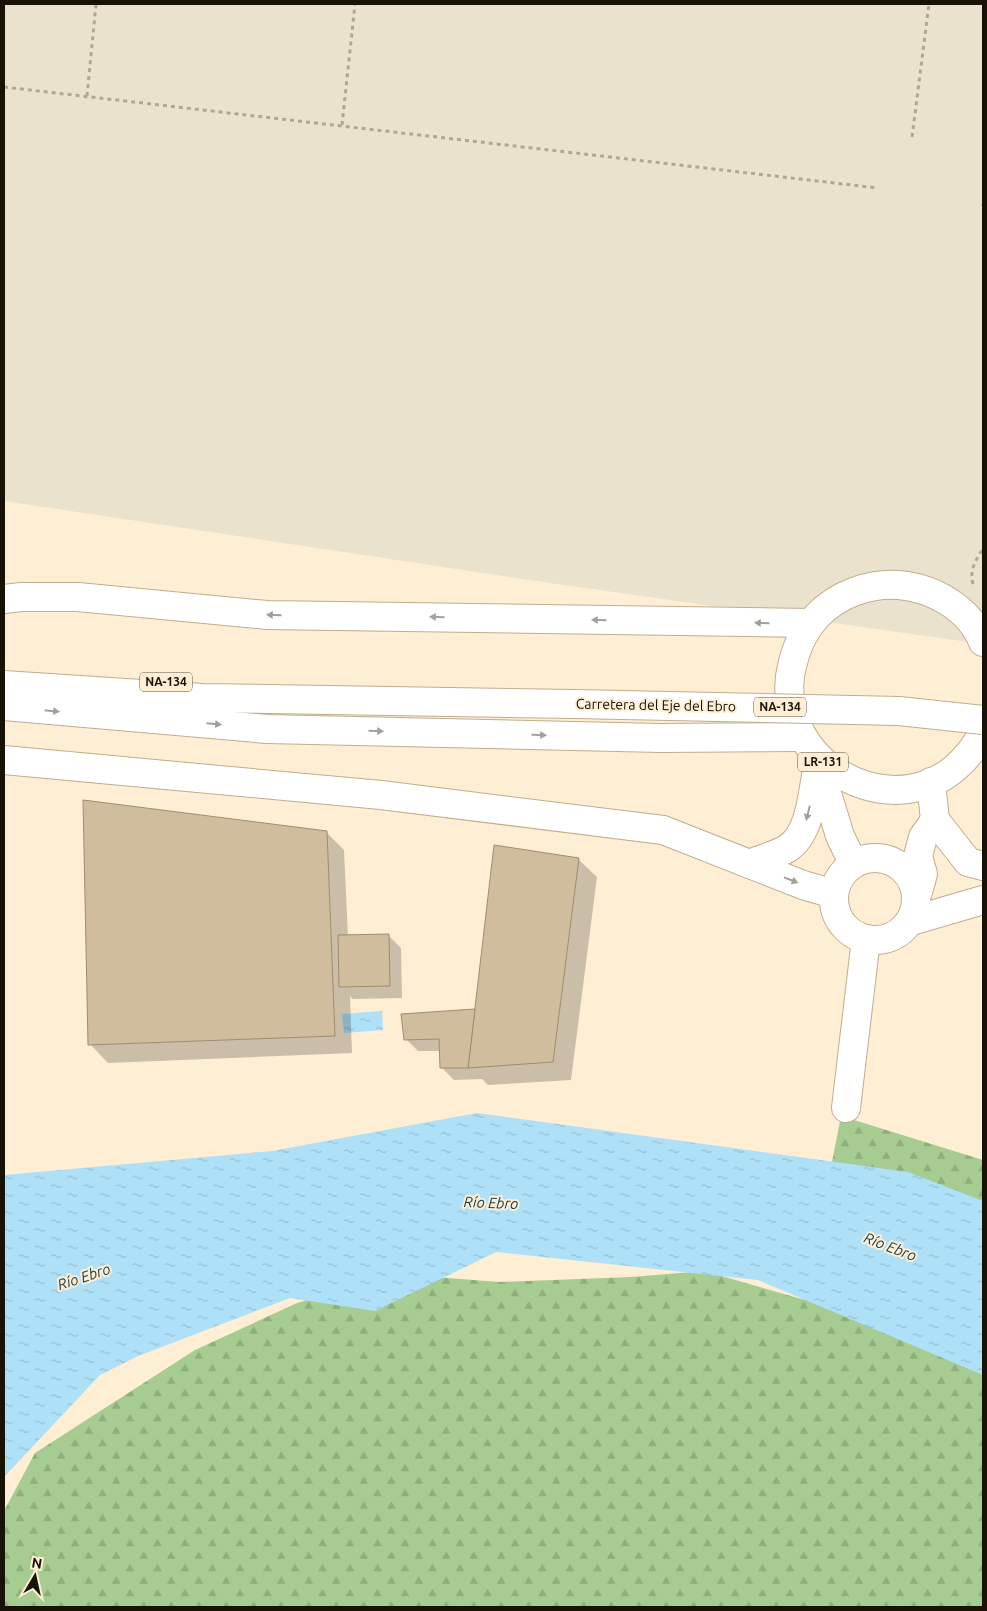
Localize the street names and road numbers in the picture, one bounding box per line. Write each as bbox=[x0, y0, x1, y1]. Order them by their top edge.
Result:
road number: NA-134 bbox=[140, 672, 192, 692]
street label: Carretera del Eje del Ebro bbox=[576, 696, 736, 714]
road number: NA-134 bbox=[754, 698, 806, 716]
road number: LR-131 bbox=[798, 752, 848, 772]

